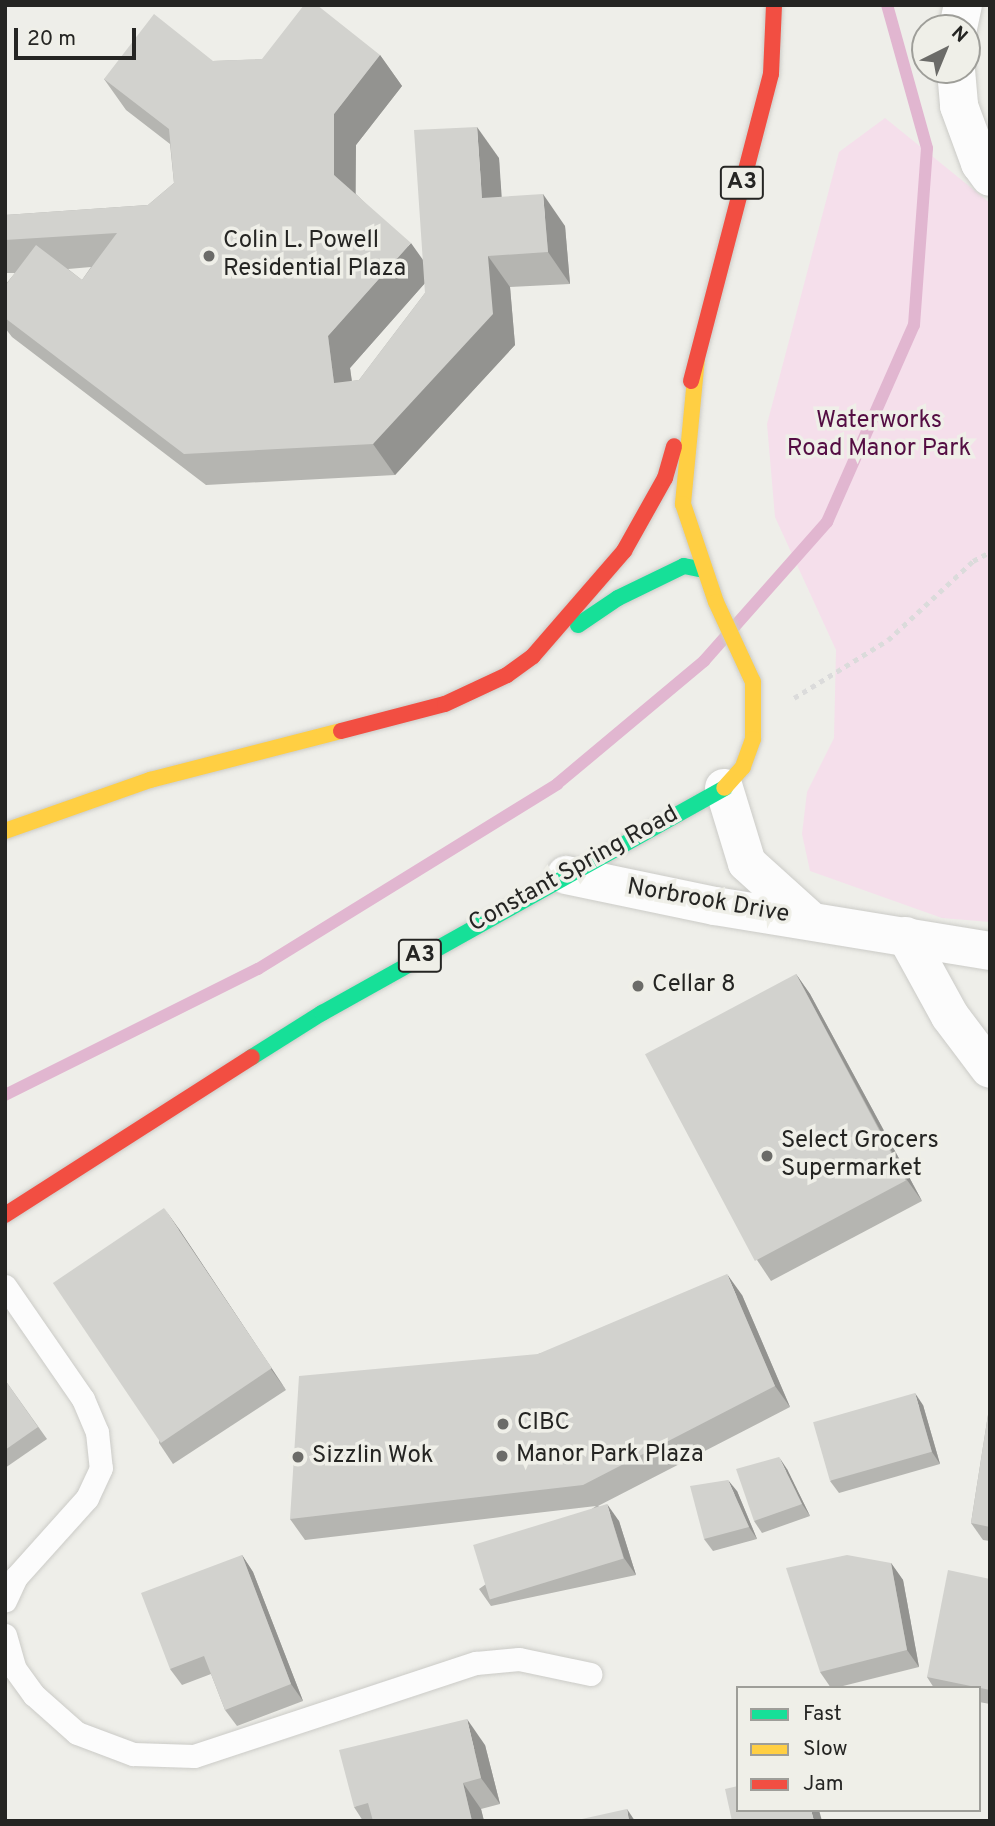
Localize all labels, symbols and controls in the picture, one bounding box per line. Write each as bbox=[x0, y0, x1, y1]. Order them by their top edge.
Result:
scale bar bbox=[18, 14, 140, 58]
north arrow bbox=[911, 14, 981, 84]
text: N bbox=[946, 22, 972, 49]
text: 20 m bbox=[27, 26, 76, 53]
road number: A3 bbox=[719, 164, 765, 202]
place label: Colin L. Powell Residential Plaza bbox=[223, 228, 406, 284]
marker: Colin L. Powell Residential Plaza bbox=[201, 248, 217, 264]
park label: Waterworks Road Manor Park bbox=[787, 408, 971, 464]
street label: Constant Spring Road bbox=[464, 800, 684, 940]
street label: Norbrook Drive bbox=[625, 874, 791, 930]
road number: A3 bbox=[397, 937, 443, 976]
place label: Cellar 8 bbox=[652, 972, 736, 1000]
marker: Cellar 8 bbox=[630, 978, 646, 994]
place label: Select Grocers Supermarket bbox=[781, 1128, 939, 1184]
marker: Select Grocers Supermarket bbox=[759, 1148, 775, 1164]
place label: CIBC bbox=[517, 1410, 570, 1438]
marker: CIBC bbox=[495, 1416, 511, 1432]
place label: Manor Park Plaza bbox=[516, 1442, 704, 1470]
place label: Sizzlin Wok bbox=[312, 1443, 434, 1471]
marker: Manor Park Plaza bbox=[494, 1448, 510, 1464]
marker: Sizzlin Wok bbox=[290, 1449, 306, 1465]
legend bbox=[736, 1686, 981, 1812]
text: Fast bbox=[803, 1701, 842, 1728]
text: Slow bbox=[803, 1736, 848, 1763]
text: Jam bbox=[803, 1771, 844, 1798]

